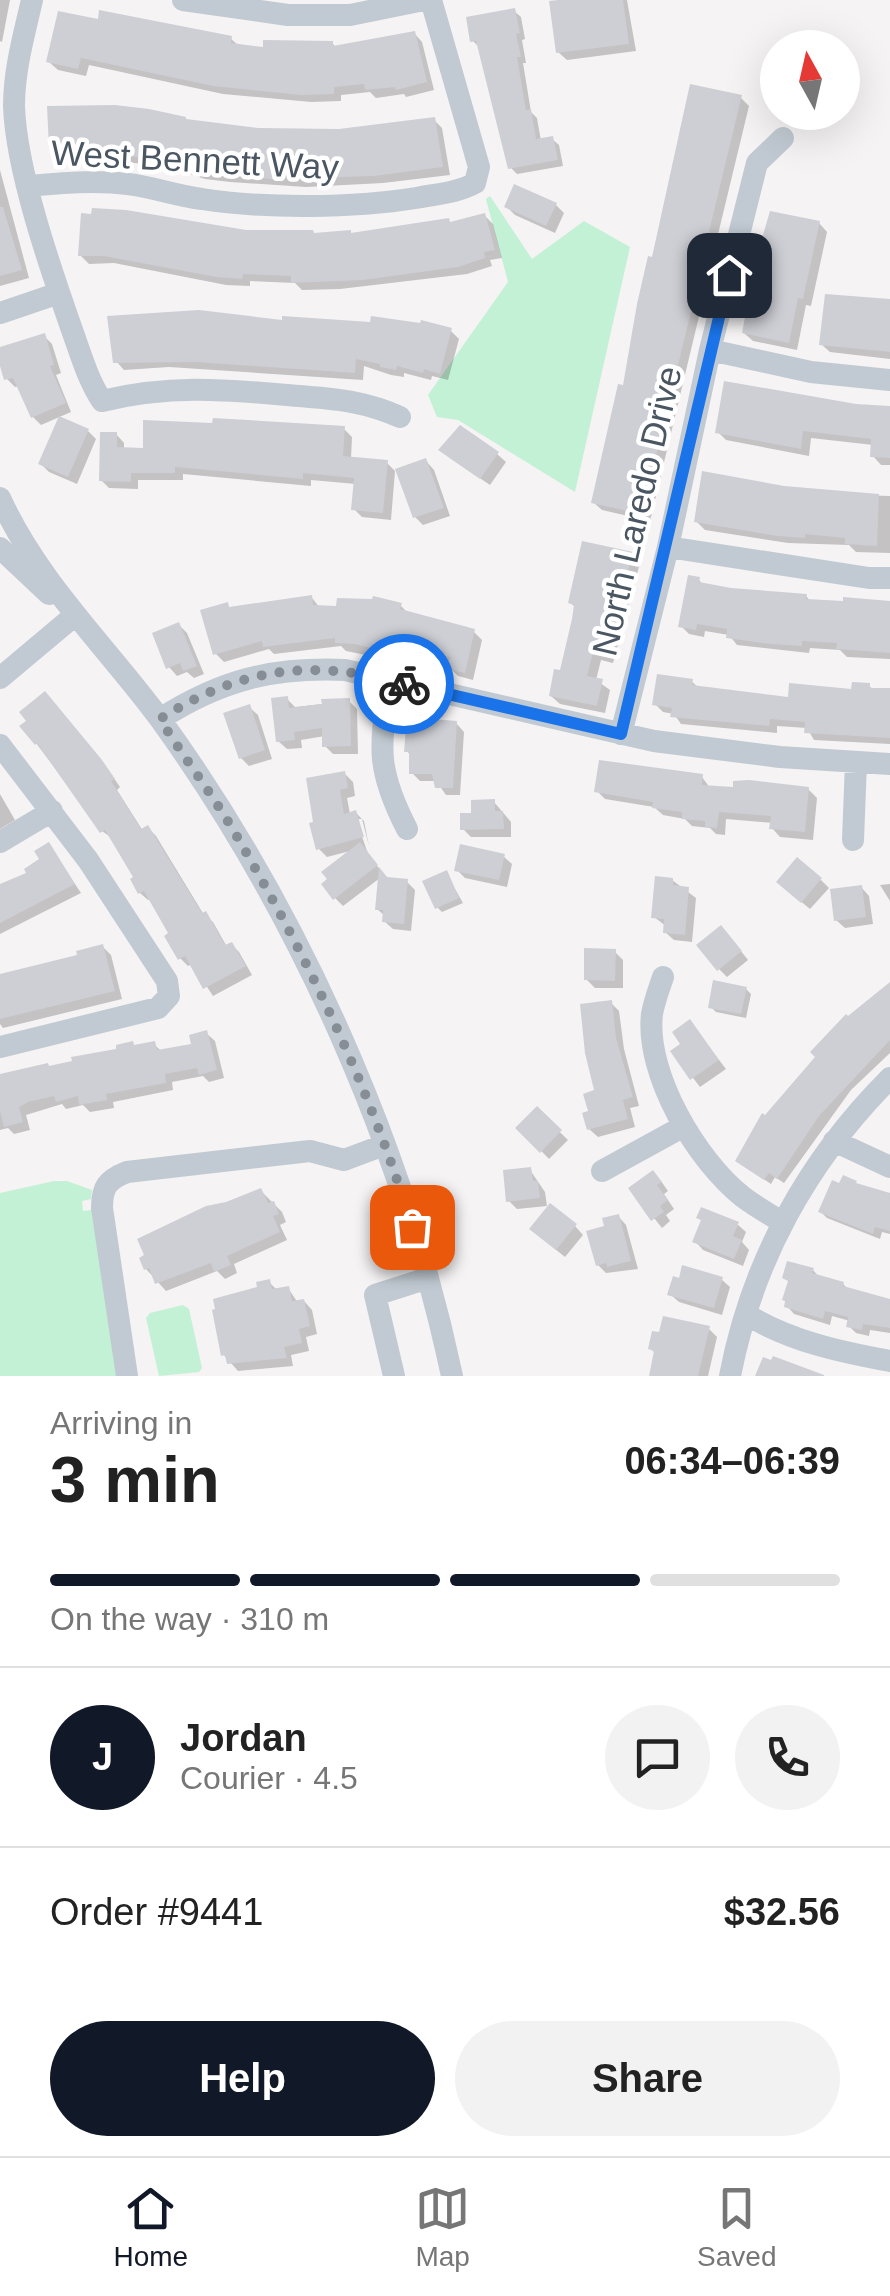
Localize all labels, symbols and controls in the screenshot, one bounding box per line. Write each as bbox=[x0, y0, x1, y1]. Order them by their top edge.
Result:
north arrow bbox=[760, 30, 860, 130]
map controls bbox=[760, 30, 860, 130]
street label: West Bennett Way bbox=[50, 132, 340, 187]
pin bbox=[687, 233, 772, 318]
icon: home bbox=[702, 248, 757, 303]
street label: North Laredo Drive bbox=[584, 362, 689, 659]
courier bbox=[354, 634, 454, 734]
icon: bike bbox=[377, 657, 432, 712]
pin bbox=[370, 1185, 455, 1270]
icon: bag bbox=[385, 1200, 440, 1255]
text: Arriving in bbox=[50, 1405, 192, 1441]
text: 06:34–06:39 bbox=[624, 1440, 840, 1482]
text: 3 min bbox=[50, 1443, 220, 1516]
text: On the way · 310 m bbox=[50, 1601, 329, 1637]
button: chat bbox=[605, 1705, 710, 1810]
button: phone bbox=[735, 1705, 840, 1810]
text: Jordan bbox=[180, 1717, 307, 1759]
text: J bbox=[92, 1736, 113, 1778]
text: Courier · 4.5 bbox=[180, 1760, 358, 1796]
text: Order #9441 bbox=[50, 1891, 263, 1933]
text: $32.56 bbox=[724, 1891, 840, 1933]
button: Help bbox=[50, 2021, 435, 2136]
button: Share bbox=[455, 2021, 840, 2136]
tab: Home bbox=[113, 2181, 188, 2273]
tab: Map bbox=[415, 2181, 470, 2273]
tab: Saved bbox=[697, 2181, 776, 2273]

